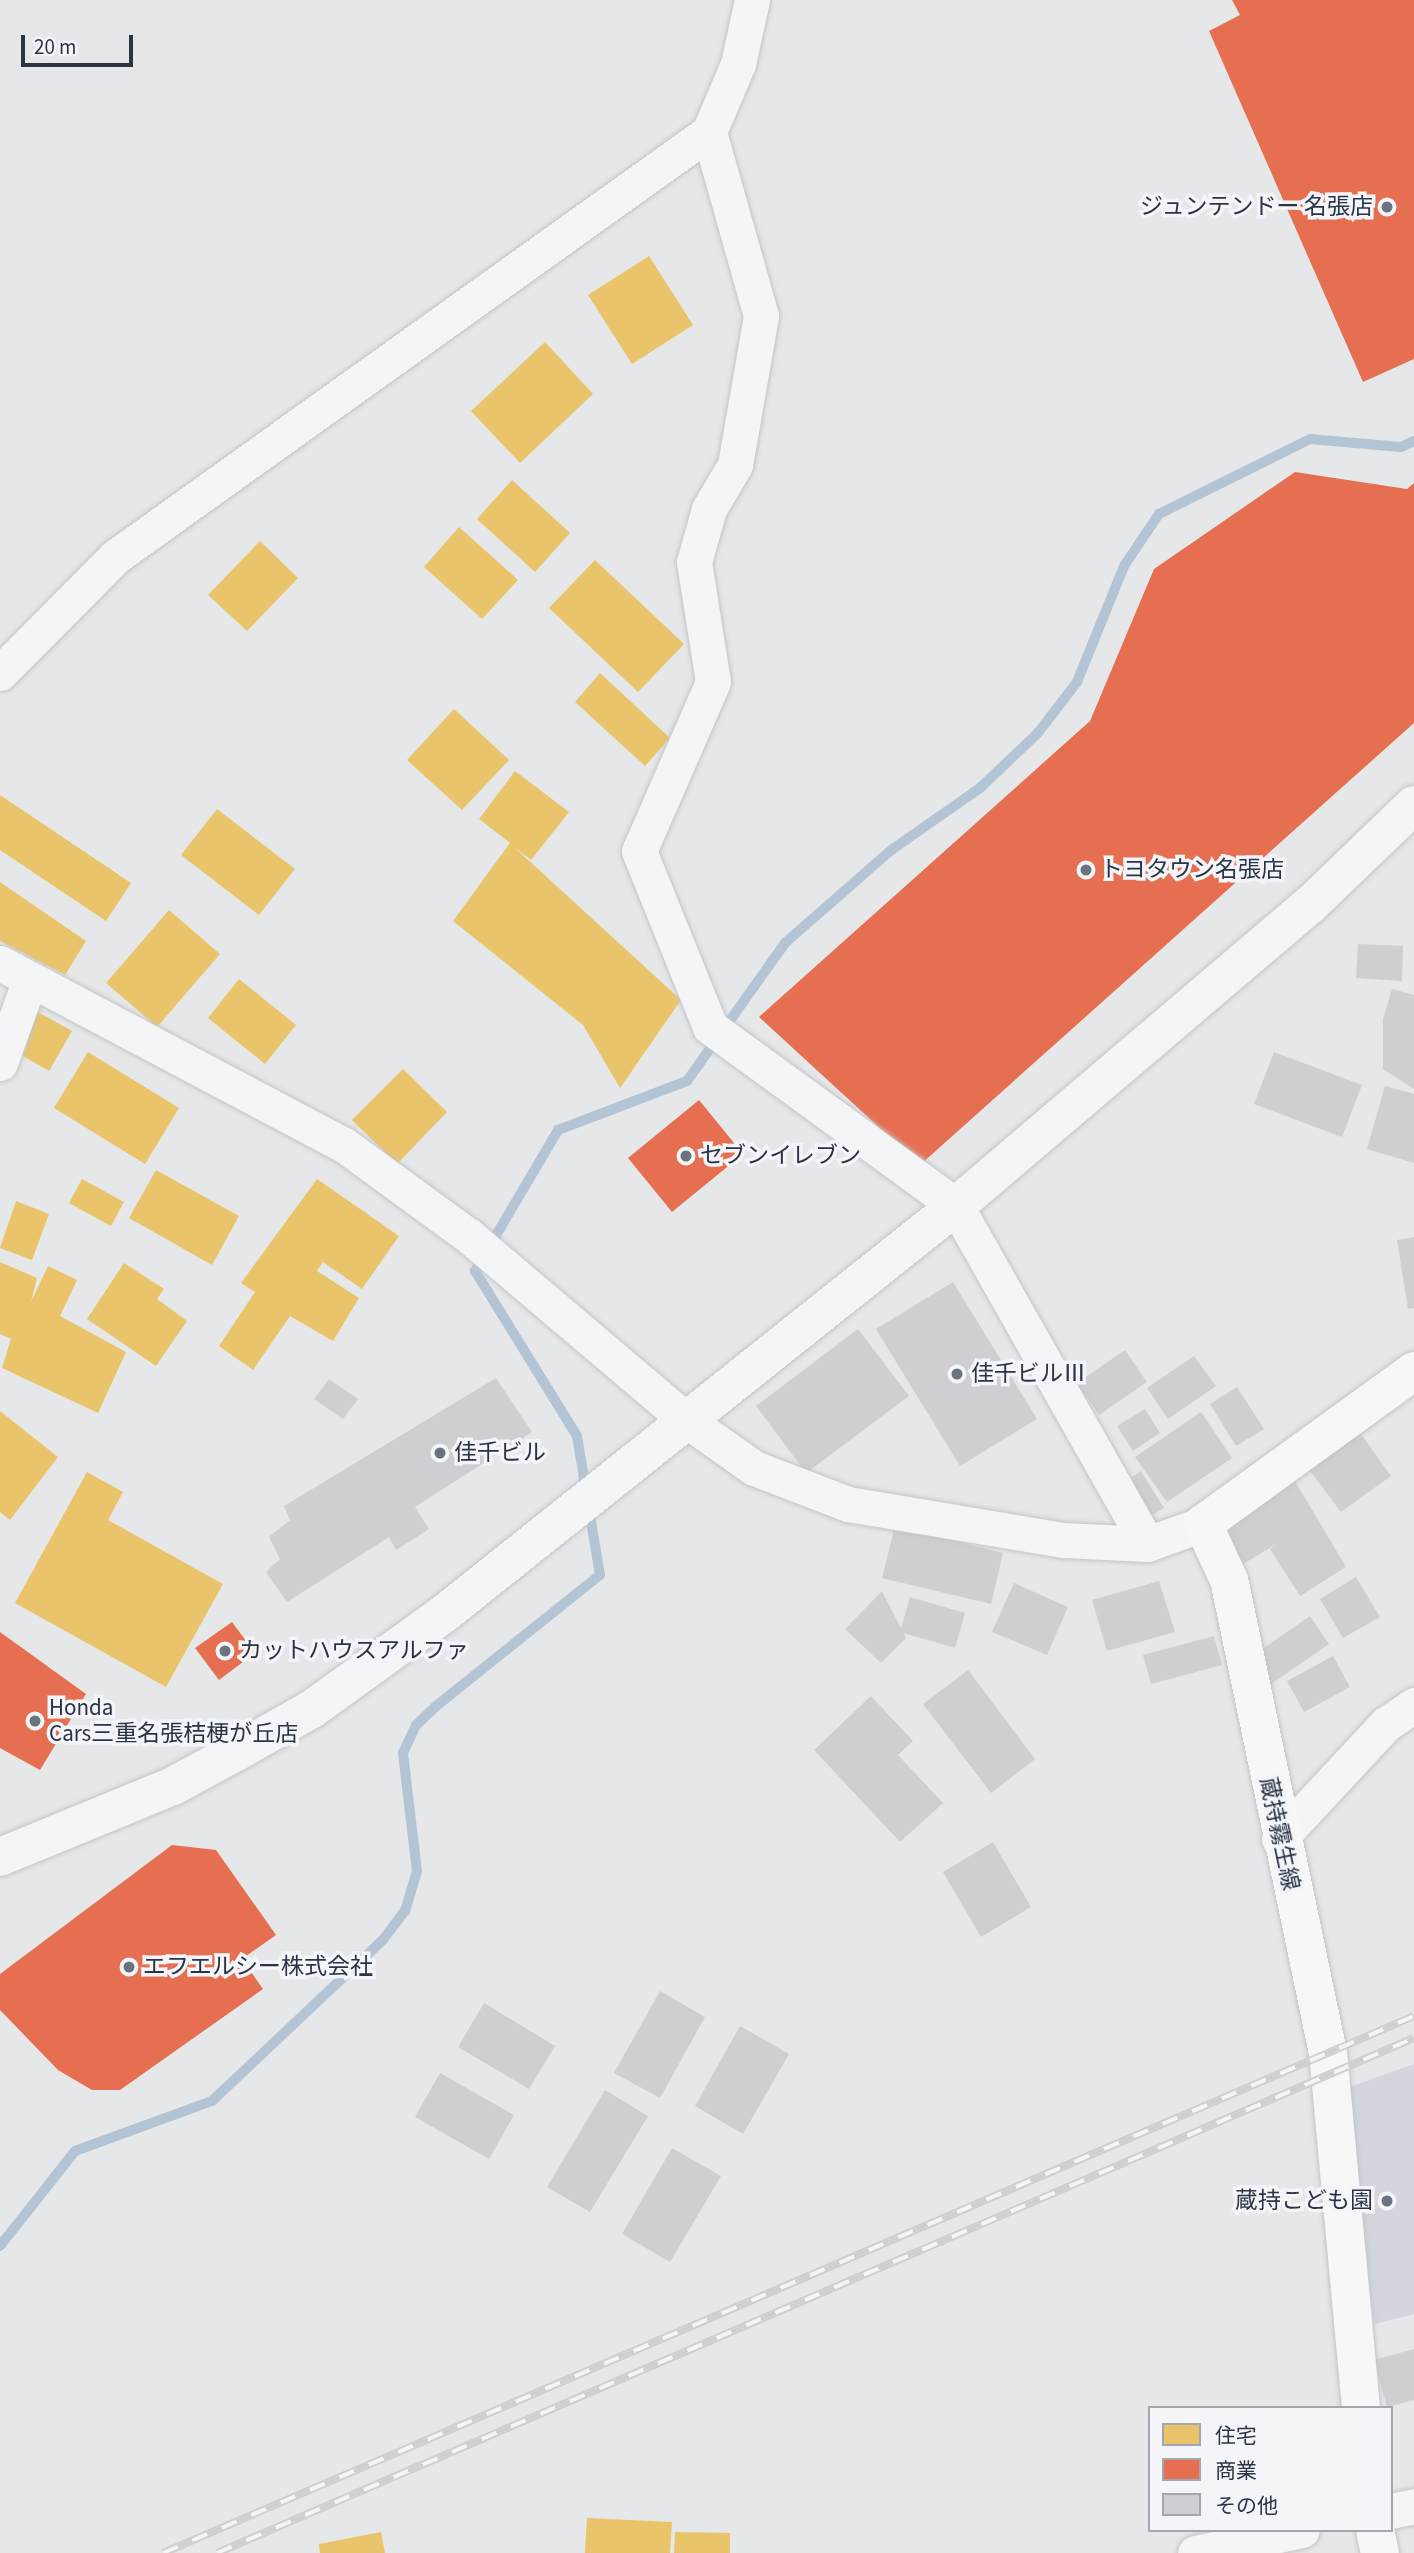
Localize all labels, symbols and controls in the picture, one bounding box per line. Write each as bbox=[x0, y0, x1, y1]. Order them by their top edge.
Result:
scale bar bbox=[24, 21, 136, 65]
text: 20 m bbox=[34, 32, 76, 62]
place label: ジュンテンドー 名張店 bbox=[1138, 193, 1373, 221]
marker: ジュンテンドー 名張店 bbox=[1379, 199, 1395, 215]
place label: トヨタウン名張店 bbox=[1100, 856, 1284, 884]
marker: トヨタウン名張店 bbox=[1078, 862, 1094, 878]
place label: セブンイレブン bbox=[700, 1142, 861, 1170]
marker: セブンイレブン bbox=[678, 1148, 694, 1164]
place label: 佳千ビルⅢ bbox=[971, 1360, 1086, 1388]
marker: 佳千ビルⅢ bbox=[949, 1366, 965, 1382]
place label: 佳千ビル bbox=[454, 1439, 546, 1467]
marker: 佳千ビル bbox=[432, 1445, 448, 1461]
place label: カットハウスアルファ bbox=[239, 1637, 469, 1665]
marker: カットハウスアルファ bbox=[217, 1643, 233, 1659]
place label: Honda Cars三重名張桔梗が丘店 bbox=[49, 1694, 298, 1748]
marker: Honda Cars三重名張桔梗が丘店 bbox=[27, 1713, 43, 1729]
street label: 蔵持霧生線 bbox=[1254, 1775, 1304, 1893]
place label: エフエルシー株式会社 bbox=[143, 1953, 373, 1981]
marker: エフエルシー株式会社 bbox=[121, 1959, 137, 1975]
place label: 蔵持こども園 bbox=[1235, 2187, 1373, 2215]
marker: 蔵持こども園 bbox=[1379, 2193, 1395, 2209]
legend bbox=[1148, 2406, 1393, 2532]
text: 住宅 bbox=[1215, 2421, 1257, 2451]
text: 商業 bbox=[1215, 2456, 1257, 2486]
text: その他 bbox=[1215, 2491, 1278, 2521]

